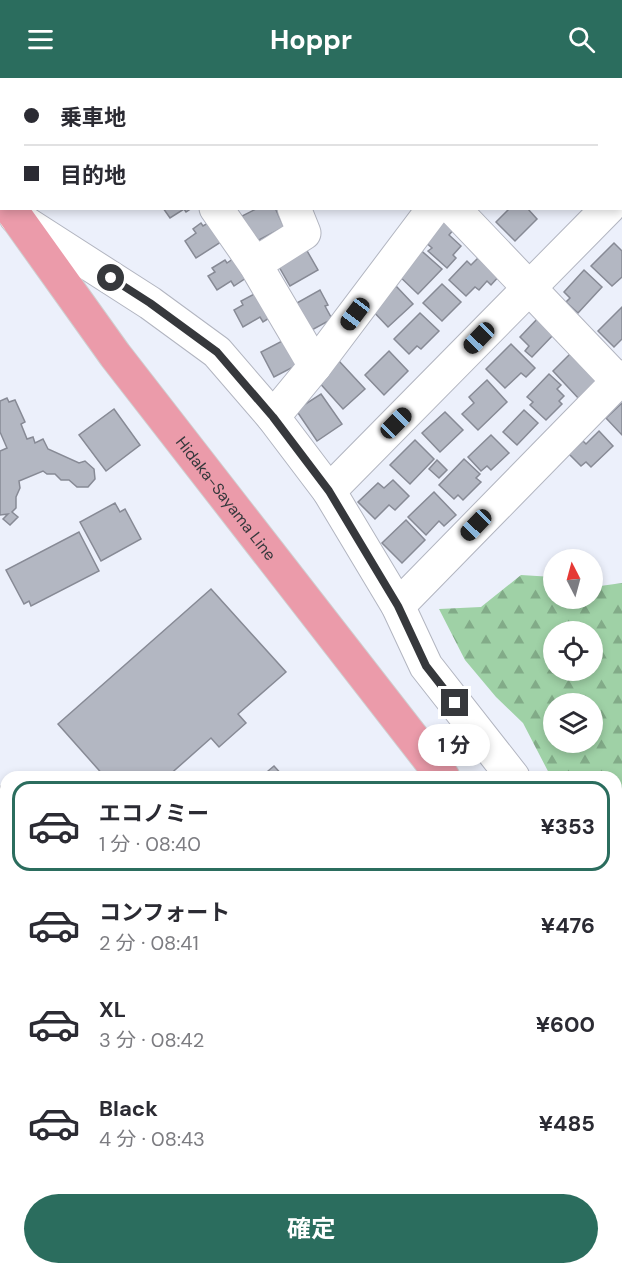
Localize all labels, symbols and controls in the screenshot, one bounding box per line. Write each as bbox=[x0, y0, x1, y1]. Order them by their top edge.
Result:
text: Hoppr bbox=[270, 22, 352, 57]
icon: menu bbox=[24, 23, 57, 56]
icon: search bbox=[565, 23, 598, 56]
text: 乗車地 bbox=[60, 103, 126, 132]
text: 目的地 bbox=[60, 161, 126, 190]
route start bbox=[97, 264, 124, 291]
car bbox=[337, 294, 373, 334]
car bbox=[460, 319, 498, 357]
car bbox=[377, 404, 415, 442]
street label: Hidaka-Sayama Line bbox=[171, 432, 281, 564]
car bbox=[457, 506, 495, 544]
north arrow bbox=[543, 549, 603, 609]
map controls bbox=[543, 549, 603, 753]
button: locate bbox=[543, 621, 603, 681]
route end bbox=[441, 689, 468, 716]
button: layers bbox=[543, 693, 603, 753]
callout: 1 分 bbox=[419, 724, 491, 766]
text: 1 分 bbox=[438, 732, 470, 758]
icon: car bbox=[27, 799, 81, 853]
text: エコノミー bbox=[99, 799, 209, 828]
text: ¥353 bbox=[540, 812, 595, 841]
text: 1 分 · 08:40 bbox=[99, 831, 201, 857]
icon: car bbox=[27, 898, 81, 952]
text: コンフォート bbox=[99, 898, 230, 927]
text: ¥476 bbox=[541, 911, 595, 940]
text: 2 分 · 08:41 bbox=[99, 930, 199, 956]
text: XL bbox=[99, 995, 126, 1024]
icon: car bbox=[27, 997, 81, 1051]
text: ¥600 bbox=[536, 1010, 595, 1039]
text: 3 分 · 08:42 bbox=[99, 1027, 204, 1053]
text: Black bbox=[99, 1094, 158, 1123]
icon: car bbox=[27, 1096, 81, 1150]
text: ¥485 bbox=[539, 1109, 595, 1138]
text: 4 分 · 08:43 bbox=[99, 1126, 205, 1152]
button: 確定 bbox=[24, 1194, 598, 1263]

